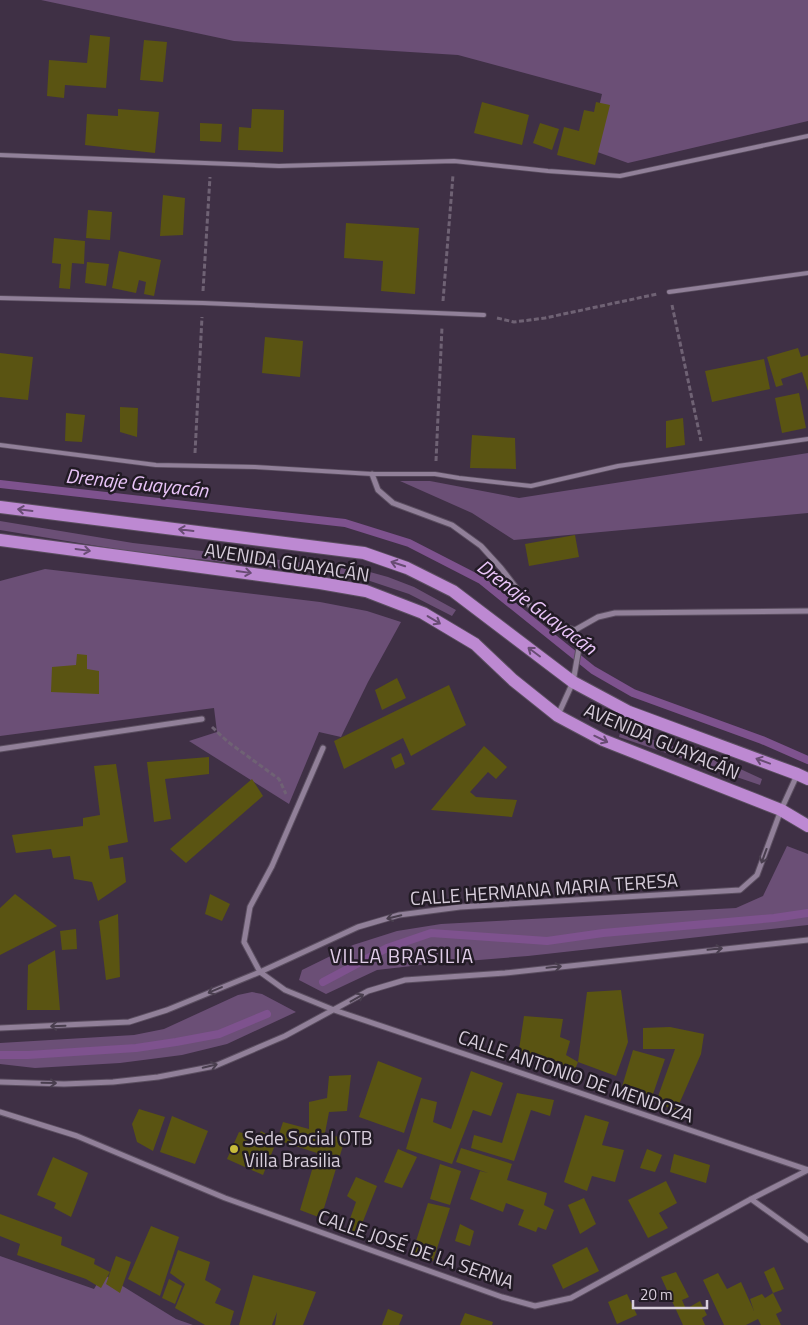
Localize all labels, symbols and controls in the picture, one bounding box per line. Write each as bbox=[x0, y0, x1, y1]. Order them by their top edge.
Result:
water label: Drenaje Guayacán bbox=[64, 460, 211, 506]
one-way arrow bbox=[17, 505, 33, 515]
one-way arrow bbox=[179, 525, 195, 535]
street label: AVENIDA GUAYACÁN bbox=[203, 534, 372, 589]
one-way arrow bbox=[75, 546, 91, 556]
water label: Drenaje Guayacán bbox=[471, 551, 605, 663]
one-way arrow bbox=[390, 559, 406, 569]
one-way arrow bbox=[236, 568, 252, 578]
one-way arrow bbox=[427, 615, 441, 625]
one-way arrow bbox=[528, 647, 541, 658]
street label: AVENIDA GUAYACÁN bbox=[580, 695, 744, 786]
one-way arrow bbox=[593, 734, 608, 744]
one-way arrow bbox=[756, 756, 771, 765]
one-way arrow bbox=[759, 848, 768, 863]
street label: CALLE HERMANA MARIA TERESA bbox=[409, 865, 679, 912]
one-way arrow bbox=[386, 912, 402, 922]
district label: VILLA BRASILIA bbox=[330, 940, 474, 971]
one-way arrow bbox=[707, 944, 723, 954]
one-way arrow bbox=[545, 963, 561, 972]
one-way arrow bbox=[208, 986, 223, 996]
one-way arrow bbox=[349, 992, 363, 1002]
one-way arrow bbox=[50, 1021, 66, 1030]
street label: CALLE ANTONIO DE MENDOZA bbox=[454, 1022, 698, 1130]
one-way arrow bbox=[201, 1061, 217, 1070]
one-way arrow bbox=[40, 1078, 56, 1088]
place label: Sede Social OTB Villa Brasilia bbox=[244, 1123, 372, 1174]
marker: Sede Social OTB Villa Brasilia bbox=[228, 1143, 240, 1155]
street label: CALLE JOSÉ DE LA SERNA bbox=[314, 1201, 518, 1296]
scale bar bbox=[633, 1278, 707, 1310]
text: 20 m bbox=[640, 1283, 673, 1306]

